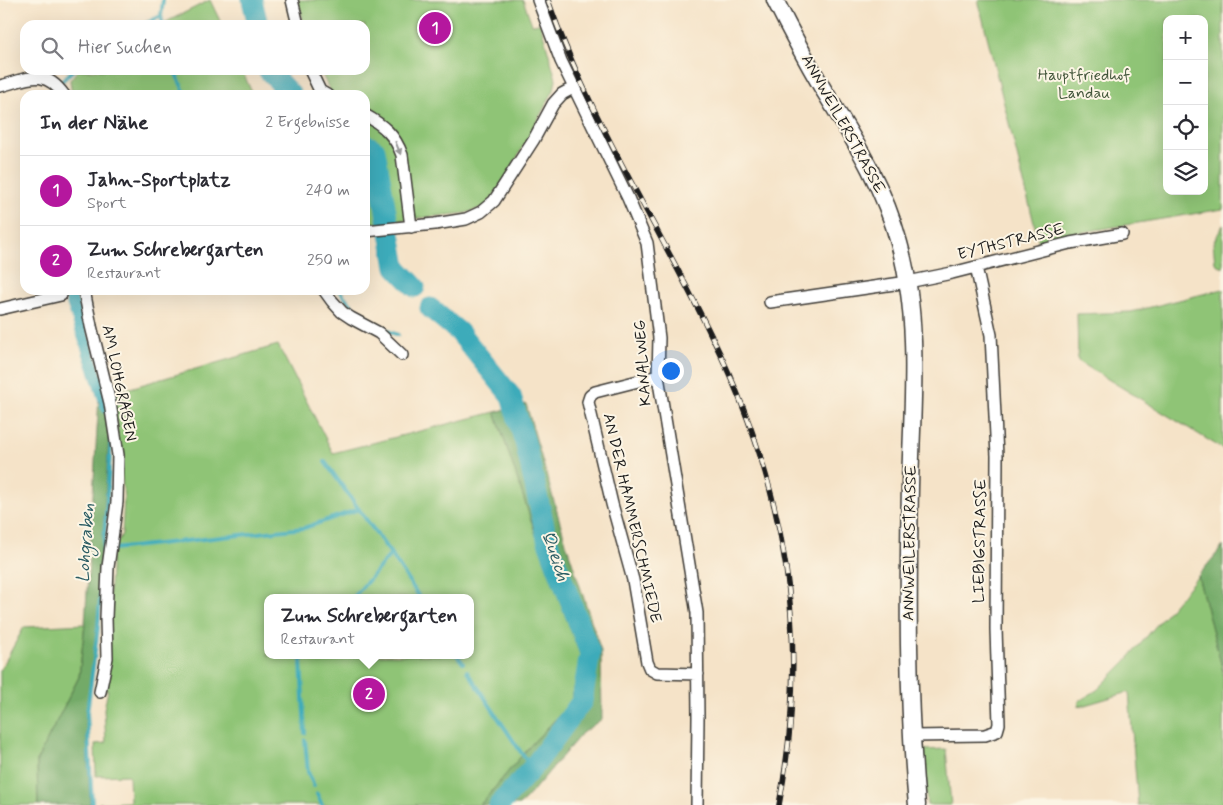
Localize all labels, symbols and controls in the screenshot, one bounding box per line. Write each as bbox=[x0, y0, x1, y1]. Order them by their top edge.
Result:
pin: 1 bbox=[419, 9, 451, 47]
map controls bbox=[1163, 15, 1208, 195]
button: + bbox=[1163, 15, 1208, 60]
search box bbox=[20, 20, 370, 75]
icon: search bbox=[38, 34, 66, 62]
text: Hier suchen bbox=[78, 35, 172, 60]
street label: ANNWEILERSTRASSE bbox=[796, 51, 890, 197]
button: − bbox=[1163, 60, 1208, 105]
park label: Hauptfriedhof Landau bbox=[1038, 65, 1130, 104]
button: locate bbox=[1163, 105, 1208, 150]
text: In der Nähe bbox=[40, 109, 148, 137]
text: 2 Ergebnisse bbox=[265, 112, 350, 133]
one-way arrow bbox=[395, 141, 403, 155]
button: layers bbox=[1163, 150, 1208, 195]
text: Jahn-Sportplatz bbox=[87, 168, 230, 193]
text: 1 bbox=[52, 180, 60, 201]
text: 240 m bbox=[306, 180, 350, 201]
text: Sport bbox=[87, 193, 127, 214]
street label: EYTHSTRASSE bbox=[955, 219, 1067, 265]
text: Zum Schrebergarten bbox=[87, 238, 264, 263]
text: 2 bbox=[52, 250, 60, 271]
text: 250 m bbox=[307, 250, 350, 271]
text: Restaurant bbox=[87, 263, 161, 284]
street label: KANALWEG bbox=[629, 319, 656, 407]
street label: AM LOHGRABEN bbox=[96, 323, 142, 443]
your location bbox=[658, 358, 684, 384]
street label: AN DER HAMMERSCHMIEDE bbox=[598, 411, 666, 625]
street label: ANNWEILERSTRASSE bbox=[898, 465, 922, 621]
street label: LIEBIGSTRASSE bbox=[968, 479, 992, 603]
water label: Lohgraben bbox=[71, 503, 103, 584]
water label: Queich bbox=[535, 528, 575, 585]
popup bbox=[264, 594, 474, 659]
text: Zum Schrebergarten bbox=[281, 604, 457, 629]
text: Restaurant bbox=[281, 629, 355, 650]
pin: 2 bbox=[353, 675, 385, 713]

